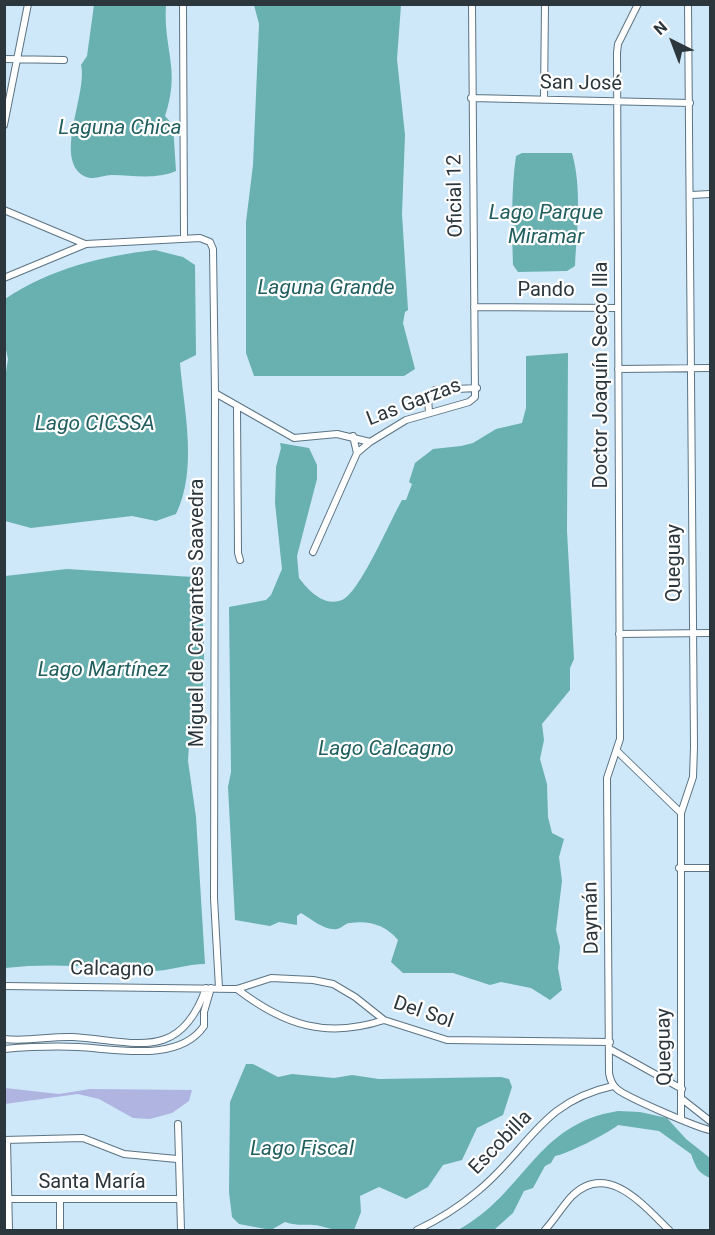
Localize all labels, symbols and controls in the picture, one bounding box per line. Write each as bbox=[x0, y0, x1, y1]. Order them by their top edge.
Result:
north arrow bbox=[643, 12, 703, 72]
text: N bbox=[650, 17, 671, 39]
street label: San José bbox=[540, 71, 622, 97]
water label: Laguna Chica bbox=[58, 116, 182, 142]
street label: Oficial 12 bbox=[443, 154, 469, 238]
water label: Lago Parque Miramar bbox=[489, 201, 603, 251]
street label: Doctor Joaquín Secco Illa bbox=[590, 262, 614, 488]
water label: Laguna Grande bbox=[257, 276, 395, 302]
street label: Pando bbox=[517, 279, 575, 303]
street label: Las Garzas bbox=[363, 374, 465, 432]
water label: Lago CICSSA bbox=[35, 412, 155, 438]
street label: Miguel de Cervantes Saavedra bbox=[186, 479, 210, 747]
street label: Queguay bbox=[663, 524, 687, 602]
water label: Lago Martínez bbox=[38, 658, 168, 684]
water label: Lago Calcagno bbox=[318, 737, 454, 763]
street label: Daymán bbox=[579, 881, 605, 955]
street label: Calcagno bbox=[70, 957, 154, 983]
street label: Del Sol bbox=[390, 992, 456, 1034]
street label: Queguay bbox=[652, 1008, 678, 1086]
street label: Escobilla bbox=[464, 1106, 538, 1180]
water label: Lago Fiscal bbox=[250, 1137, 354, 1163]
street label: Santa María bbox=[38, 1171, 146, 1195]

